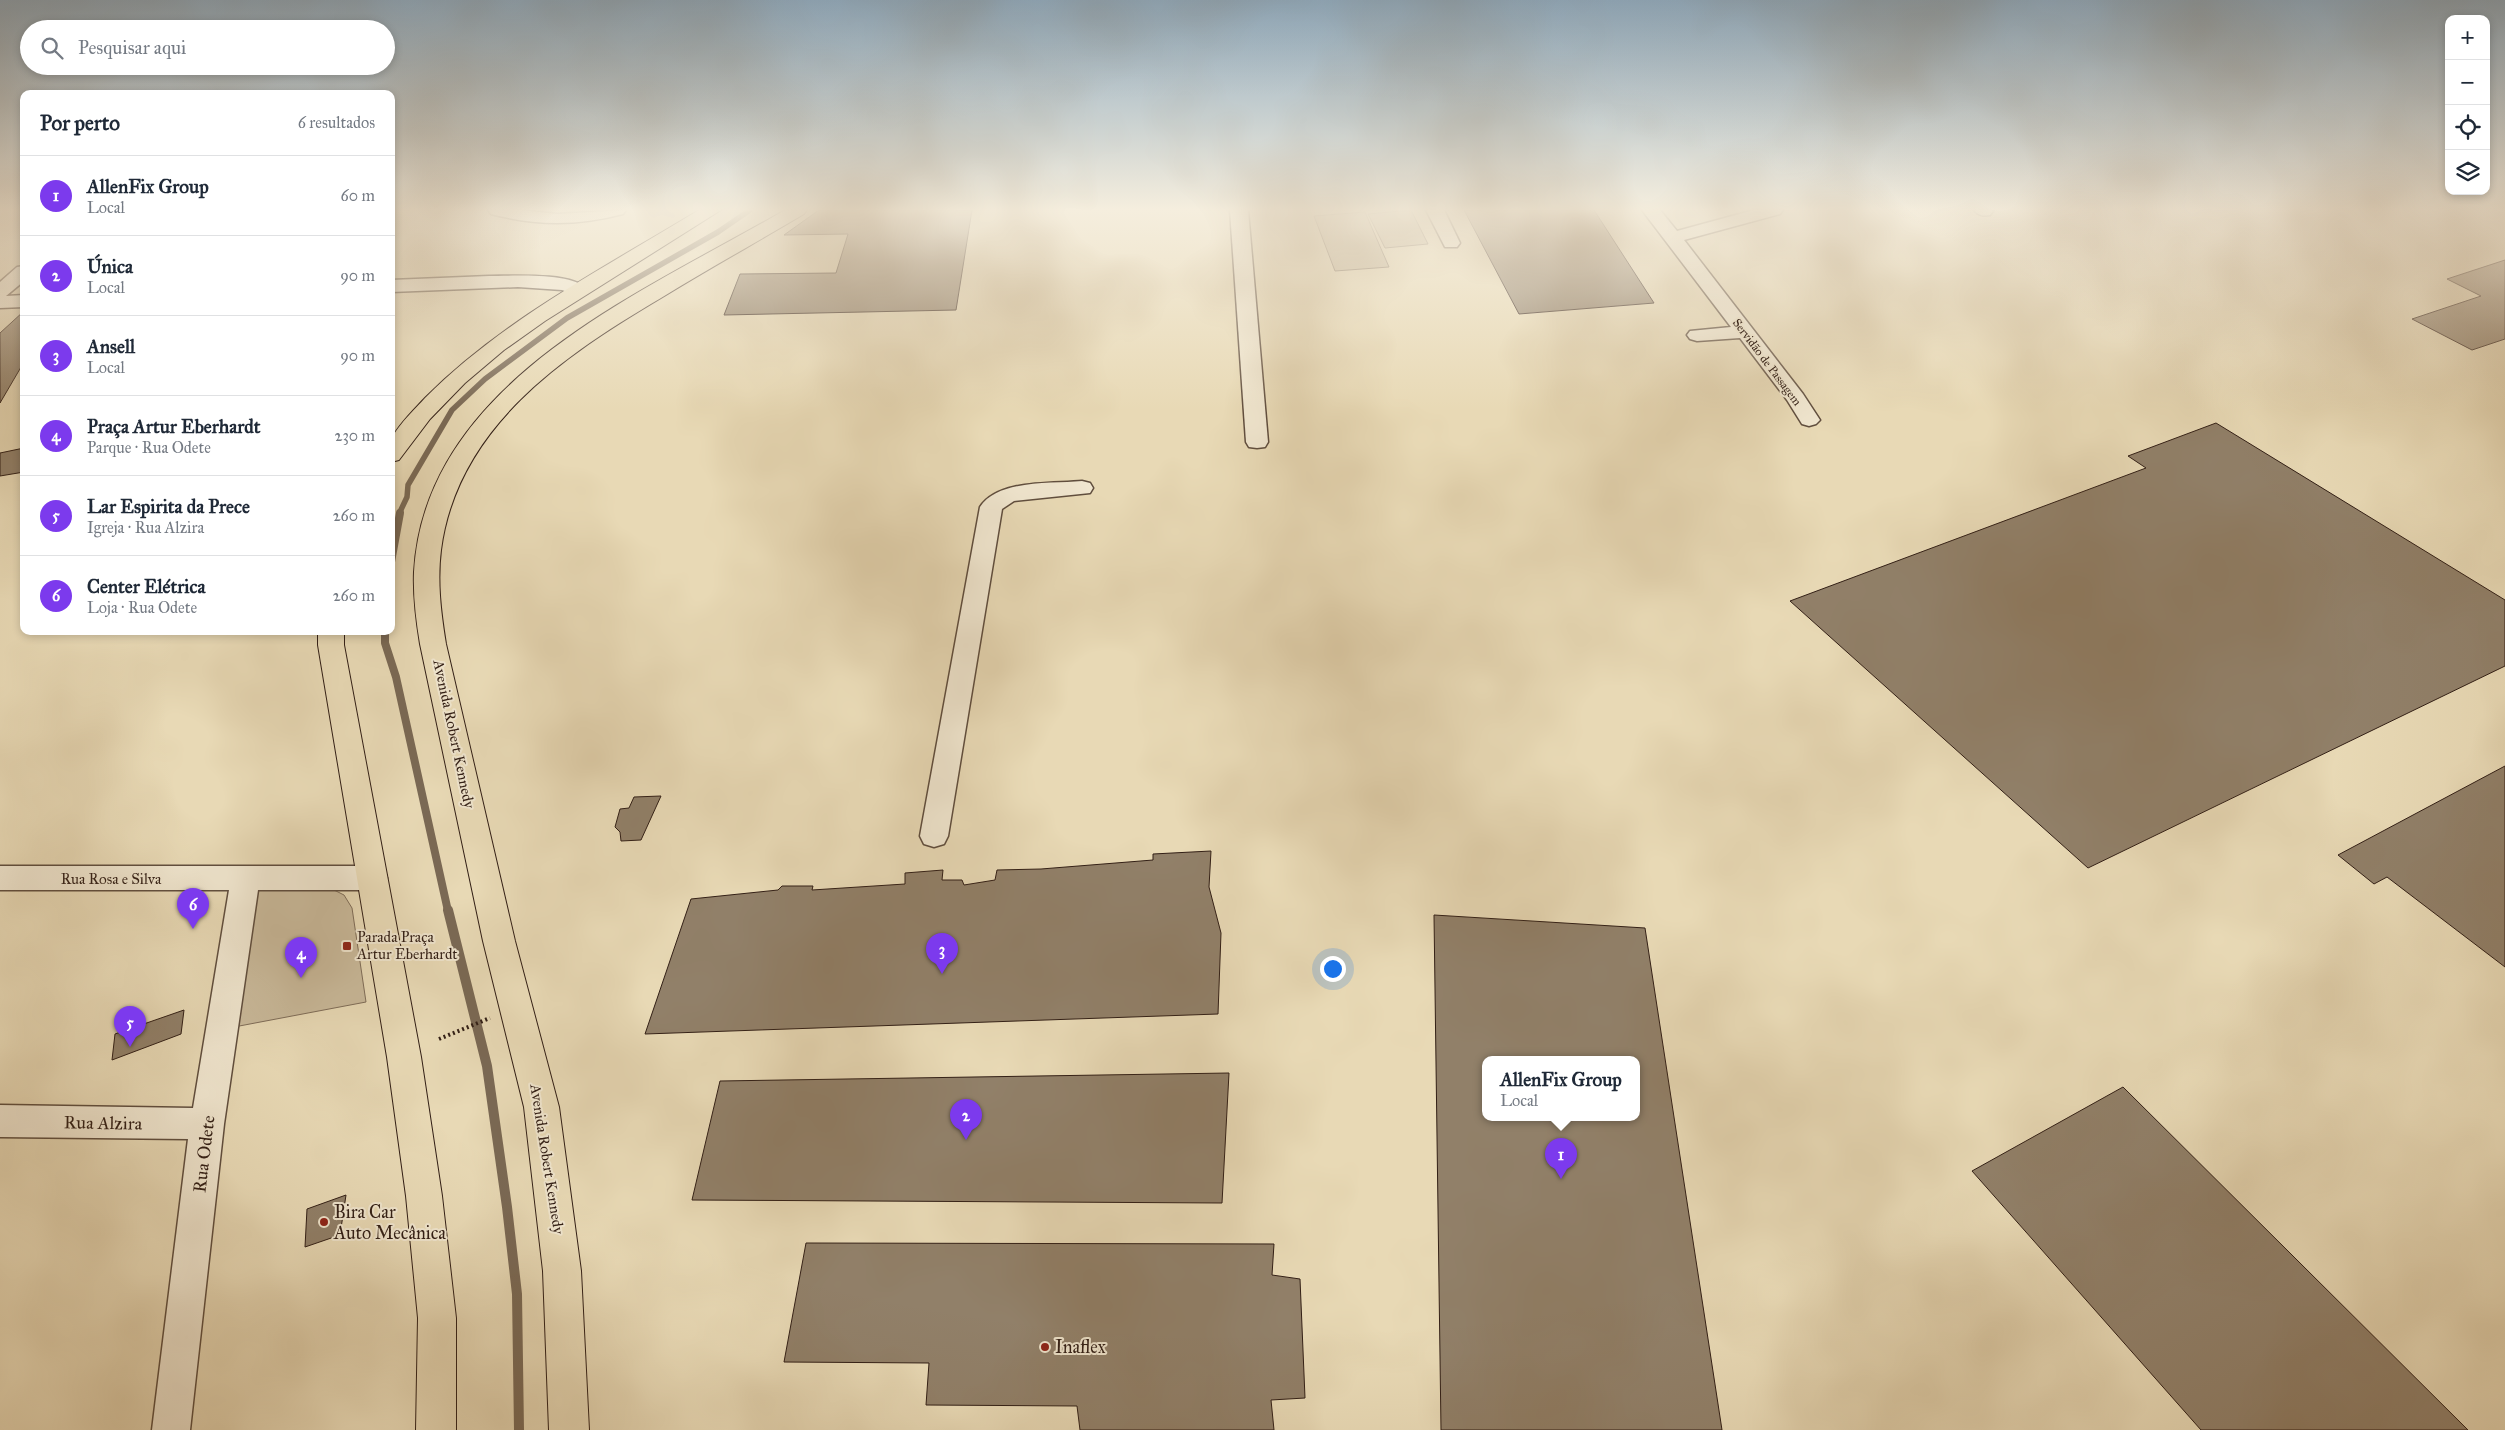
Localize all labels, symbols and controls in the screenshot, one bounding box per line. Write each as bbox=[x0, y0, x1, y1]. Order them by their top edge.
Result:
map controls bbox=[2445, 15, 2490, 195]
button: + bbox=[2445, 15, 2490, 60]
search box bbox=[20, 20, 395, 75]
icon: search bbox=[38, 34, 66, 62]
text: Pesquisar aqui bbox=[78, 36, 186, 59]
button: − bbox=[2445, 60, 2490, 105]
button: locate bbox=[2445, 105, 2490, 150]
text: Por perto bbox=[40, 110, 120, 136]
text: 6 resultados bbox=[298, 113, 375, 132]
button: layers bbox=[2445, 150, 2490, 195]
text: AllenFix Group bbox=[87, 175, 209, 198]
text: 1 bbox=[53, 186, 59, 205]
text: 60 m bbox=[341, 186, 375, 205]
text: Local bbox=[87, 198, 125, 217]
text: Única bbox=[87, 255, 133, 278]
text: 2 bbox=[52, 266, 60, 285]
text: 90 m bbox=[340, 266, 375, 285]
text: Local bbox=[87, 278, 125, 297]
street label: Servidão de Passagem bbox=[1729, 316, 1804, 409]
text: Ansell bbox=[87, 335, 135, 358]
text: 3 bbox=[53, 346, 59, 365]
text: 90 m bbox=[340, 346, 375, 365]
text: Local bbox=[87, 358, 125, 377]
text: Praça Artur Eberhardt bbox=[87, 415, 261, 438]
text: 4 bbox=[52, 426, 60, 445]
text: 230 m bbox=[335, 426, 375, 445]
text: Parque · Rua Odete bbox=[87, 438, 211, 457]
text: Lar Espirita da Prece bbox=[87, 495, 250, 518]
text: 5 bbox=[52, 506, 60, 525]
text: 260 m bbox=[333, 506, 375, 525]
text: Igreja · Rua Alzira bbox=[87, 518, 204, 537]
text: Center Elétrica bbox=[87, 575, 206, 598]
text: 6 bbox=[52, 586, 60, 605]
text: 260 m bbox=[333, 586, 375, 605]
text: Loja · Rua Odete bbox=[87, 598, 197, 617]
street label: Avenida Robert Kennedy bbox=[429, 657, 479, 811]
street label: Rua Rosa e Silva bbox=[61, 870, 162, 888]
pin: 6 bbox=[177, 888, 209, 929]
place label: Parada Praça Artur Eberhardt bbox=[356, 928, 458, 963]
pin: 3 bbox=[926, 933, 958, 974]
pin: 4 bbox=[285, 937, 317, 978]
marker: Parada Praça Artur Eberhardt bbox=[341, 940, 353, 952]
your location bbox=[1320, 956, 1346, 982]
pin: 5 bbox=[114, 1006, 146, 1047]
popup bbox=[1482, 1056, 1640, 1121]
text: AllenFix Group bbox=[1500, 1068, 1622, 1091]
street label: Avenida Robert Kennedy bbox=[526, 1082, 568, 1236]
text: Local bbox=[1500, 1091, 1538, 1110]
pin: 2 bbox=[950, 1099, 982, 1140]
street label: Rua Alzira bbox=[64, 1111, 143, 1135]
street label: Rua Odete bbox=[188, 1114, 220, 1194]
pin: 1 bbox=[1545, 1138, 1577, 1179]
place label: Bira Car Auto Mecânica bbox=[333, 1201, 446, 1244]
marker: Bira Car Auto Mecânica bbox=[318, 1216, 330, 1228]
place label: Inaflex bbox=[1055, 1336, 1106, 1358]
marker: Inaflex bbox=[1039, 1341, 1051, 1353]

